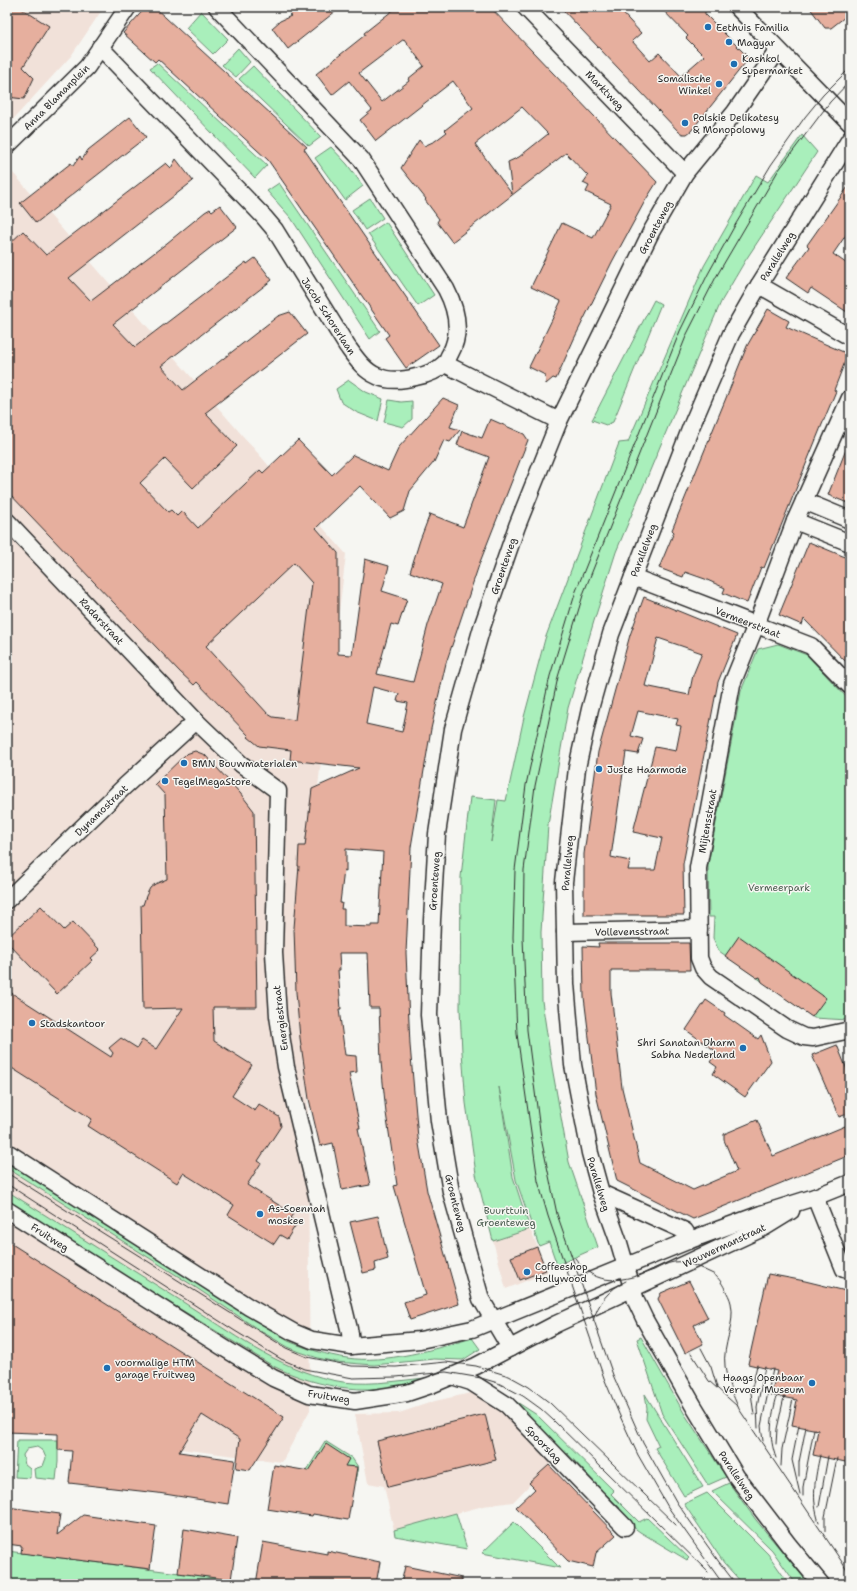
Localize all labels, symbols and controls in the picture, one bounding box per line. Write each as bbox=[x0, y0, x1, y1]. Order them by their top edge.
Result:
place label: Eethuis Familia bbox=[716, 21, 790, 34]
marker: Eethuis Familia bbox=[703, 22, 713, 32]
place label: Magyar bbox=[737, 36, 775, 49]
marker: Magyar bbox=[724, 37, 734, 47]
place label: Kashkol Supermarket bbox=[742, 52, 803, 77]
marker: Kashkol Supermarket bbox=[729, 59, 739, 69]
street label: Anna Blamanplein bbox=[21, 62, 92, 133]
street label: Marktweg bbox=[583, 68, 627, 113]
place label: Somalische Winkel bbox=[658, 72, 711, 97]
marker: Somalische Winkel bbox=[714, 79, 724, 89]
place label: Polskie Delikatesy & Monopolowy bbox=[693, 111, 779, 136]
marker: Polskie Delikatesy & Monopolowy bbox=[680, 118, 690, 128]
street label: Groenteweg bbox=[636, 198, 675, 256]
street label: Parallelweg bbox=[757, 229, 798, 284]
street label: Jacob Schorerlaan bbox=[299, 275, 359, 358]
street label: Parallelweg bbox=[627, 522, 660, 579]
street label: Groenteweg bbox=[488, 536, 519, 596]
street label: Radarstraat bbox=[77, 595, 127, 647]
street label: Vermeerstraat bbox=[713, 604, 783, 641]
place label: BMN Bouwmaterialen bbox=[192, 757, 297, 770]
marker: BMN Bouwmaterialen bbox=[179, 758, 189, 768]
place label: Juste Haarmode bbox=[607, 763, 687, 776]
marker: Juste Haarmode bbox=[594, 764, 604, 774]
place label: TegelMegaStore bbox=[173, 775, 251, 788]
marker: TegelMegaStore bbox=[160, 776, 170, 786]
street label: Dynamostraat bbox=[72, 782, 131, 839]
street label: Mijtensstraat bbox=[695, 788, 720, 854]
street label: Parallelweg bbox=[559, 834, 576, 892]
street label: Groenteweg bbox=[426, 851, 443, 911]
park label: Vermeerpark bbox=[748, 881, 810, 894]
street label: Vollevensstraat bbox=[595, 924, 669, 939]
street label: Energiestraat bbox=[270, 985, 291, 1051]
place label: Stadskantoor bbox=[40, 1017, 106, 1030]
marker: Stadskantoor bbox=[27, 1018, 37, 1028]
place label: Shri Sanatan Dharm Sabha Nederland bbox=[637, 1036, 736, 1061]
marker: Shri Sanatan Dharm Sabha Nederland bbox=[738, 1043, 748, 1053]
street label: Parallelweg bbox=[584, 1155, 613, 1213]
street label: Groenteweg bbox=[442, 1173, 469, 1233]
place label: As-Soennah moskee bbox=[268, 1202, 326, 1227]
park label: Buurttuin Groenteweg bbox=[476, 1204, 536, 1229]
marker: As-Soennah moskee bbox=[255, 1209, 265, 1219]
street label: Fruitweg bbox=[28, 1220, 71, 1254]
street label: Wouwermanstraat bbox=[681, 1221, 768, 1270]
place label: Coffeeshop Hollywood bbox=[535, 1260, 588, 1285]
marker: Coffeeshop Hollywood bbox=[522, 1267, 532, 1277]
place label: voormalige HTM garage Fruitweg bbox=[115, 1356, 195, 1381]
marker: voormalige HTM garage Fruitweg bbox=[102, 1363, 112, 1373]
place label: Haags Openbaar Vervoer Museum bbox=[723, 1371, 804, 1396]
marker: Haags Openbaar Vervoer Museum bbox=[807, 1378, 817, 1388]
street label: Fruitweg bbox=[307, 1387, 351, 1406]
street label: Spoorslag bbox=[523, 1423, 565, 1466]
street label: Parallelweg bbox=[715, 1448, 758, 1502]

